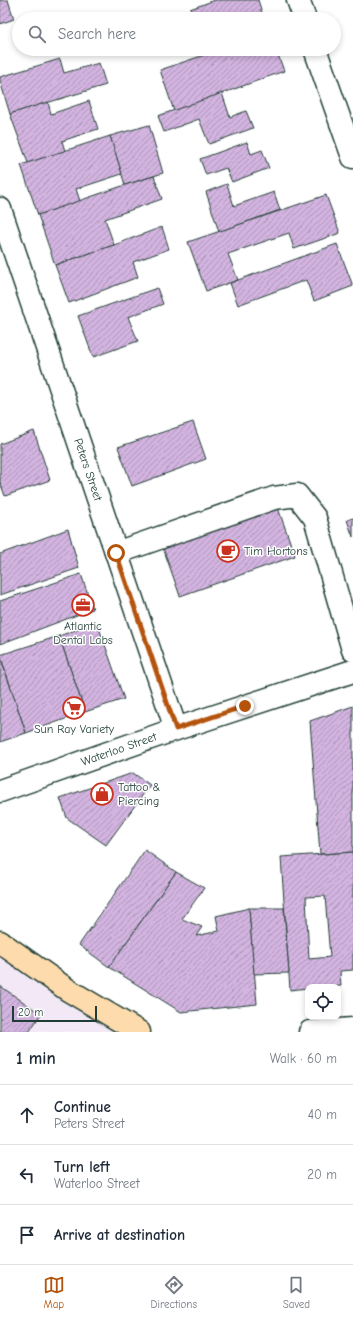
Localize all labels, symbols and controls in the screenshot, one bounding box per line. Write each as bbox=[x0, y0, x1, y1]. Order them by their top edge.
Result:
search box bbox=[12, 12, 341, 56]
icon: search bbox=[26, 23, 48, 45]
text: Search here bbox=[58, 25, 136, 43]
street label: Peters Street bbox=[71, 436, 105, 503]
cafe icon: Tim Hortons bbox=[215, 538, 241, 564]
route start bbox=[107, 544, 125, 562]
place label: Tim Hortons bbox=[244, 544, 308, 558]
office icon: Atlantic Dental Labs bbox=[70, 592, 96, 618]
place label: Atlantic Dental Labs bbox=[53, 619, 113, 647]
supermarket icon: Sun Ray Variety bbox=[61, 695, 87, 721]
route end bbox=[236, 697, 254, 715]
place label: Sun Ray Variety bbox=[34, 722, 115, 736]
street label: Waterloo Street bbox=[79, 729, 159, 769]
place label: Tattoo & Piercing bbox=[118, 780, 161, 808]
shop icon: Tattoo & Piercing bbox=[89, 781, 115, 807]
map controls bbox=[305, 984, 341, 1020]
button: locate bbox=[305, 984, 341, 1020]
scale bar bbox=[12, 1004, 97, 1023]
text: 20 m bbox=[18, 1006, 43, 1019]
text: 1 min bbox=[16, 1049, 56, 1068]
text: Walk · 60 m bbox=[270, 1051, 337, 1066]
text: Continue bbox=[54, 1098, 111, 1116]
icon: ahead bbox=[16, 1104, 38, 1126]
text: 40 m bbox=[308, 1107, 337, 1122]
text: Peters Street bbox=[54, 1116, 125, 1131]
text: Turn left bbox=[54, 1158, 110, 1176]
icon: left bbox=[16, 1164, 38, 1186]
text: 20 m bbox=[307, 1167, 337, 1182]
text: Waterloo Street bbox=[54, 1176, 140, 1191]
icon: arrive bbox=[16, 1224, 38, 1246]
text: Arrive at destination bbox=[54, 1226, 185, 1244]
tab: Map bbox=[43, 1274, 65, 1311]
tab: Directions bbox=[151, 1274, 197, 1311]
tab: Saved bbox=[283, 1274, 310, 1311]

